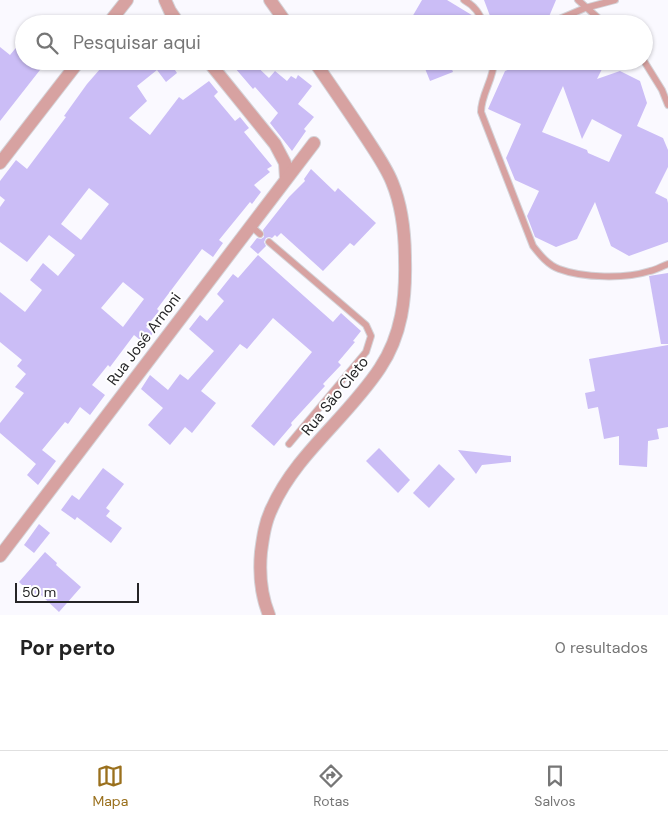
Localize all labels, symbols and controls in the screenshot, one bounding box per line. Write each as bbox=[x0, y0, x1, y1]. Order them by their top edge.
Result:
search box bbox=[15, 15, 653, 70]
icon: search bbox=[33, 29, 61, 57]
text: Pesquisar aqui bbox=[73, 30, 201, 55]
street label: Rua José Arnoni bbox=[103, 289, 185, 389]
street label: Rua São Cleto bbox=[297, 352, 373, 440]
scale bar bbox=[15, 580, 139, 603]
text: 50 m bbox=[22, 583, 56, 601]
text: Por perto bbox=[20, 634, 115, 662]
text: 0 resultados bbox=[555, 637, 648, 658]
tab: Mapa bbox=[92, 762, 128, 810]
tab: Rotas bbox=[313, 762, 349, 810]
tab: Salvos bbox=[534, 762, 575, 810]

